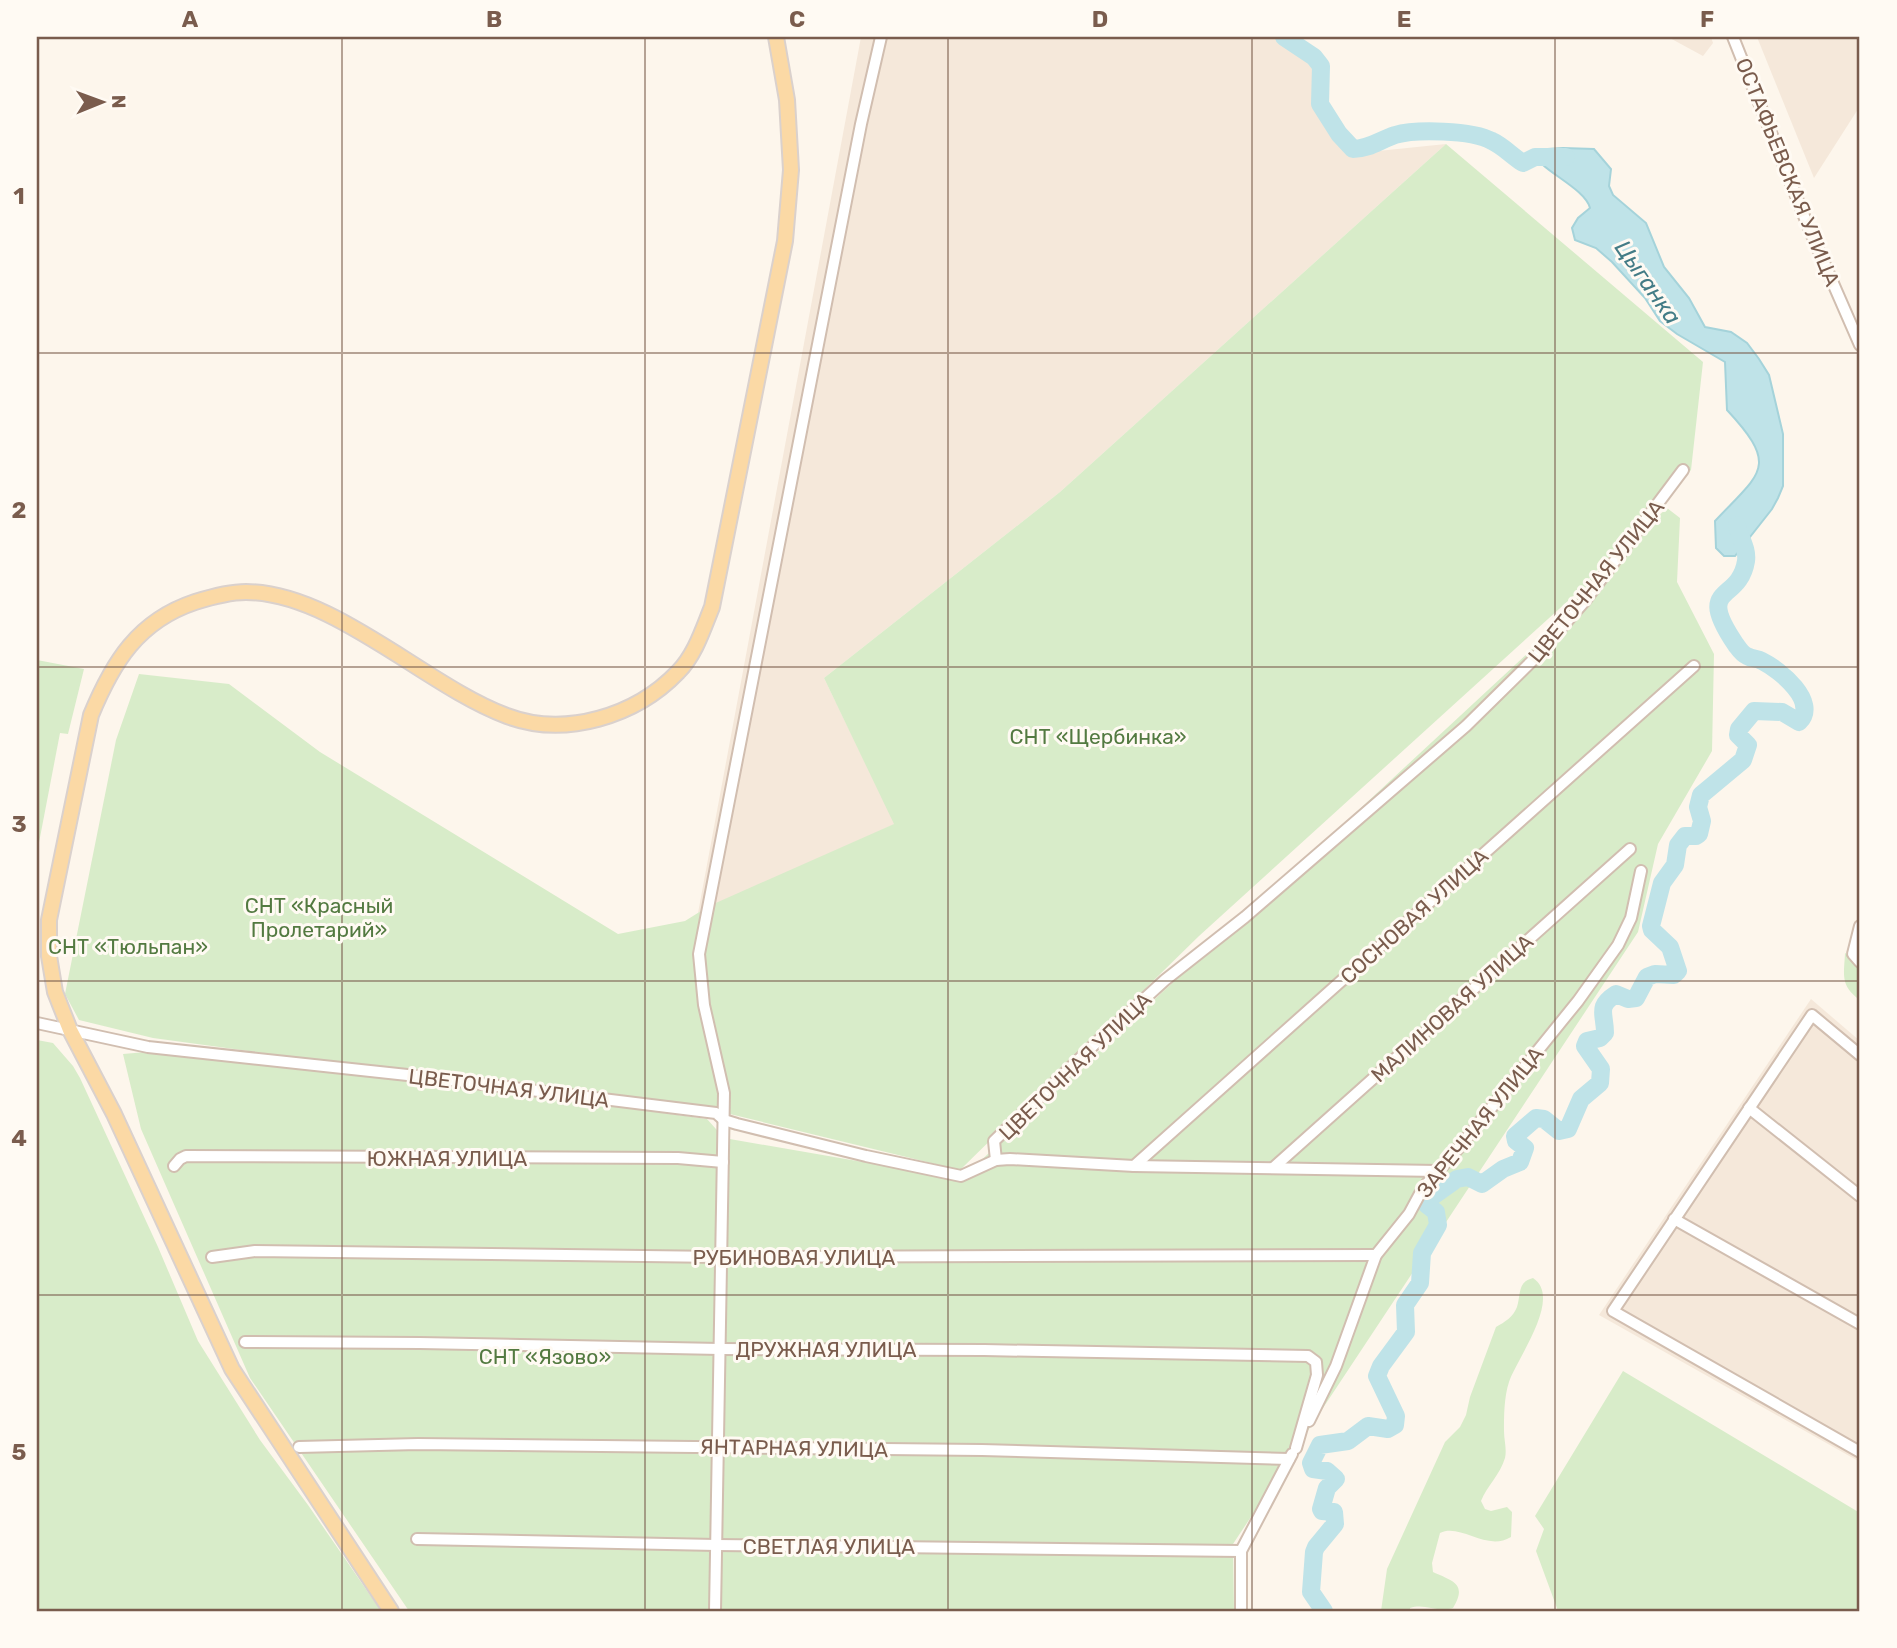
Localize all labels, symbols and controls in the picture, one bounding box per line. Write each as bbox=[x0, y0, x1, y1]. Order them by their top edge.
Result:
text: A bbox=[182, 5, 199, 33]
text: B bbox=[486, 5, 502, 33]
text: C bbox=[789, 5, 805, 33]
text: D bbox=[1092, 5, 1108, 33]
text: E bbox=[1397, 5, 1411, 33]
text: F bbox=[1700, 5, 1714, 33]
street label: ОСТАФЬЕВСКАЯ УЛИЦА bbox=[1731, 54, 1845, 290]
north arrow bbox=[66, 66, 136, 136]
text: N bbox=[107, 95, 130, 109]
text: 1 bbox=[13, 182, 25, 210]
water label: Цыганка bbox=[1609, 235, 1687, 329]
street label: ЦВЕТОЧНАЯ УЛИЦА bbox=[1523, 495, 1669, 667]
text: 2 bbox=[12, 496, 26, 524]
park label: СНТ «Щербинка» bbox=[1009, 724, 1187, 749]
text: 3 bbox=[11, 810, 27, 838]
street label: СОСНОВАЯ УЛИЦА bbox=[1335, 843, 1493, 989]
park label: СНТ «Красный Пролетарий» bbox=[245, 893, 393, 942]
street label: МАЛИНОВАЯ УЛИЦА bbox=[1366, 929, 1538, 1087]
park label: СНТ «Тюльпан» bbox=[48, 934, 208, 959]
street label: ЦВЕТОЧНАЯ УЛИЦА bbox=[994, 987, 1156, 1145]
street label: ЗАРЕЧНАЯ УЛИЦА bbox=[1412, 1042, 1548, 1202]
street label: ЦВЕТОЧНАЯ УЛИЦА bbox=[407, 1063, 611, 1113]
text: 4 bbox=[11, 1124, 27, 1152]
street label: ЮЖНАЯ УЛИЦА bbox=[367, 1146, 527, 1171]
street label: РУБИНОВАЯ УЛИЦА bbox=[693, 1245, 895, 1270]
street label: ДРУЖНАЯ УЛИЦА bbox=[735, 1337, 917, 1362]
park label: СНТ «Язово» bbox=[479, 1344, 611, 1369]
street label: ЯНТАРНАЯ УЛИЦА bbox=[700, 1434, 888, 1462]
text: 5 bbox=[12, 1438, 27, 1466]
street label: СВЕТЛАЯ УЛИЦА bbox=[743, 1534, 915, 1559]

